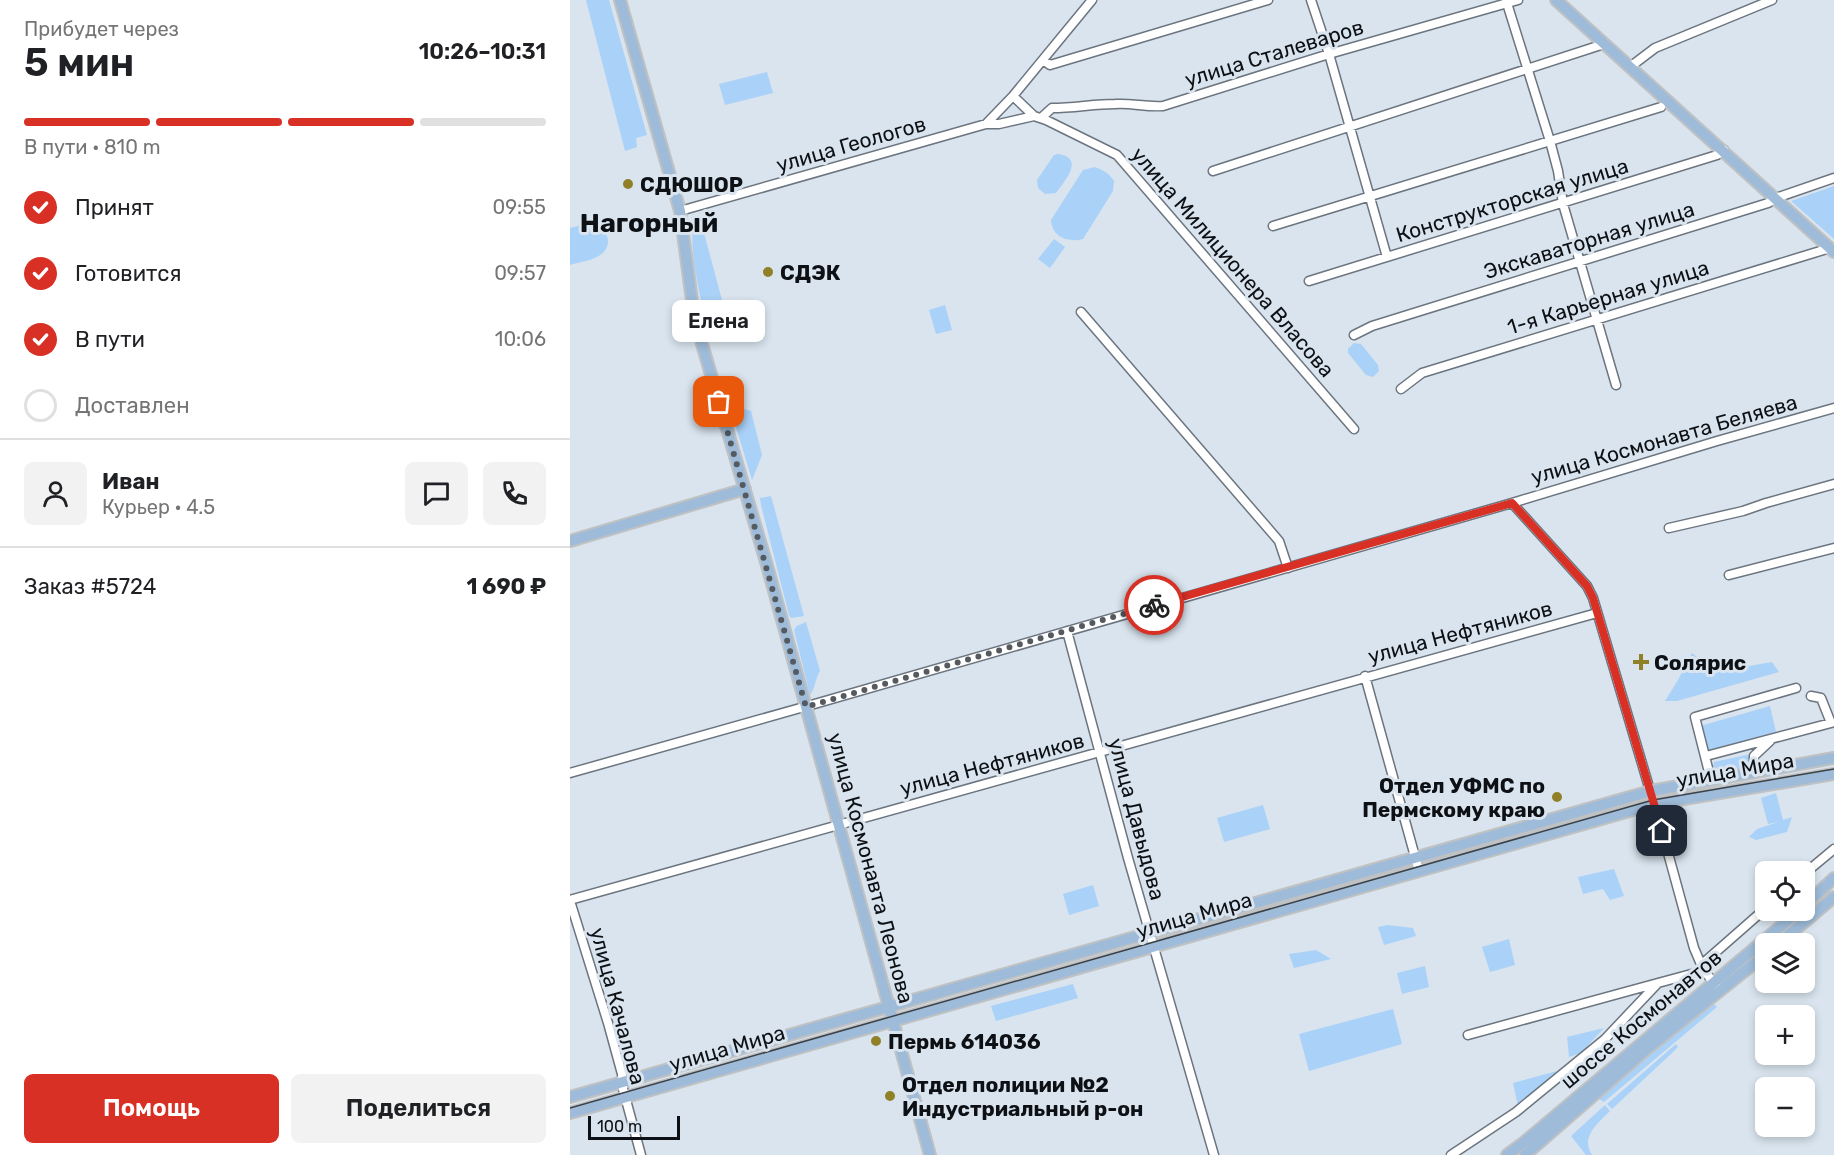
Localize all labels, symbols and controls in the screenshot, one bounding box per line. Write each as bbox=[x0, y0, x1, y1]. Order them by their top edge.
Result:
street label: улица Сталеваров bbox=[1182, 14, 1366, 92]
text: Прибудет через bbox=[24, 17, 179, 41]
text: 10:26–10:31 bbox=[419, 38, 546, 65]
text: 5 мин bbox=[24, 40, 134, 86]
street label: улица Геологов bbox=[773, 111, 929, 177]
text: В пути · 810 m bbox=[24, 135, 161, 159]
street label: улица Милиционера Власова bbox=[1126, 142, 1340, 382]
street label: Конструкторская улица bbox=[1393, 153, 1631, 247]
place label: СДЮШОР bbox=[640, 172, 743, 197]
marker: СДЮШОР bbox=[621, 177, 635, 191]
icon: check bbox=[24, 191, 57, 224]
text: Принят bbox=[75, 194, 154, 221]
text: 09:55 bbox=[493, 195, 546, 219]
street label: Экскаваторная улица bbox=[1481, 196, 1697, 284]
district label: Нагорный bbox=[580, 207, 718, 239]
street label: 1-я Карьерная улица bbox=[1504, 254, 1712, 340]
icon: check bbox=[24, 257, 57, 290]
text: Готовится bbox=[75, 260, 181, 287]
place label: СДЭК bbox=[780, 260, 841, 285]
text: 09:57 bbox=[494, 261, 546, 285]
marker: СДЭК bbox=[761, 265, 775, 279]
callout: Елена bbox=[672, 300, 765, 342]
text: Елена bbox=[688, 309, 749, 333]
icon: check bbox=[24, 323, 57, 356]
text: В пути bbox=[75, 326, 145, 353]
text: 10:06 bbox=[495, 327, 546, 351]
pin bbox=[693, 376, 744, 427]
icon: bag bbox=[702, 385, 735, 418]
street label: улица Космонавта Беляева bbox=[1528, 389, 1800, 489]
text: Доставлен bbox=[75, 392, 190, 419]
button: person bbox=[24, 462, 87, 525]
button: chat bbox=[405, 462, 468, 525]
button: phone bbox=[483, 462, 546, 525]
text: Иван bbox=[102, 468, 160, 495]
text: Курьер · 4.5 bbox=[102, 495, 215, 519]
text: Заказ #5724 bbox=[24, 573, 156, 600]
text: 1 690 ₽ bbox=[466, 573, 546, 600]
courier bbox=[1124, 575, 1184, 635]
icon: bike bbox=[1138, 589, 1171, 622]
street label: улица Нефтяников bbox=[1365, 595, 1555, 669]
place label: Солярис bbox=[1654, 650, 1746, 675]
marker: Солярис bbox=[1632, 653, 1650, 671]
street label: улица Нефтяников bbox=[897, 727, 1087, 801]
street label: улица Космонавта Леонова bbox=[823, 730, 919, 1006]
street label: улица Давыдова bbox=[1103, 735, 1171, 903]
street label: улица Мира bbox=[1674, 747, 1796, 793]
place label: Отдел УФМС по Пермскому краю bbox=[1362, 773, 1545, 822]
marker: Отдел УФМС по Пермскому краю bbox=[1550, 790, 1564, 804]
pin bbox=[1636, 805, 1687, 856]
icon: home bbox=[1645, 814, 1678, 847]
map controls bbox=[1755, 861, 1815, 1137]
button: locate bbox=[1755, 861, 1815, 921]
street label: улица Мира bbox=[1133, 887, 1255, 943]
street label: улица Качалова bbox=[585, 925, 651, 1087]
button: layers bbox=[1755, 933, 1815, 993]
street label: шоссе Космонавтов bbox=[1555, 944, 1727, 1094]
button: + bbox=[1755, 1005, 1815, 1065]
street label: улица Мира bbox=[666, 1020, 788, 1076]
place label: Пермь 614036 bbox=[888, 1029, 1041, 1054]
marker: Пермь 614036 bbox=[869, 1034, 883, 1048]
place label: Отдел полиции №2 Индустриальный р-он bbox=[902, 1072, 1143, 1121]
button: Помощь bbox=[24, 1074, 279, 1143]
button: Поделиться bbox=[291, 1074, 546, 1143]
button: − bbox=[1755, 1077, 1815, 1137]
marker: Отдел полиции №2 Индустриальный р-он bbox=[883, 1089, 897, 1103]
scale bar bbox=[588, 1113, 680, 1140]
text: 100 m bbox=[597, 1117, 642, 1136]

